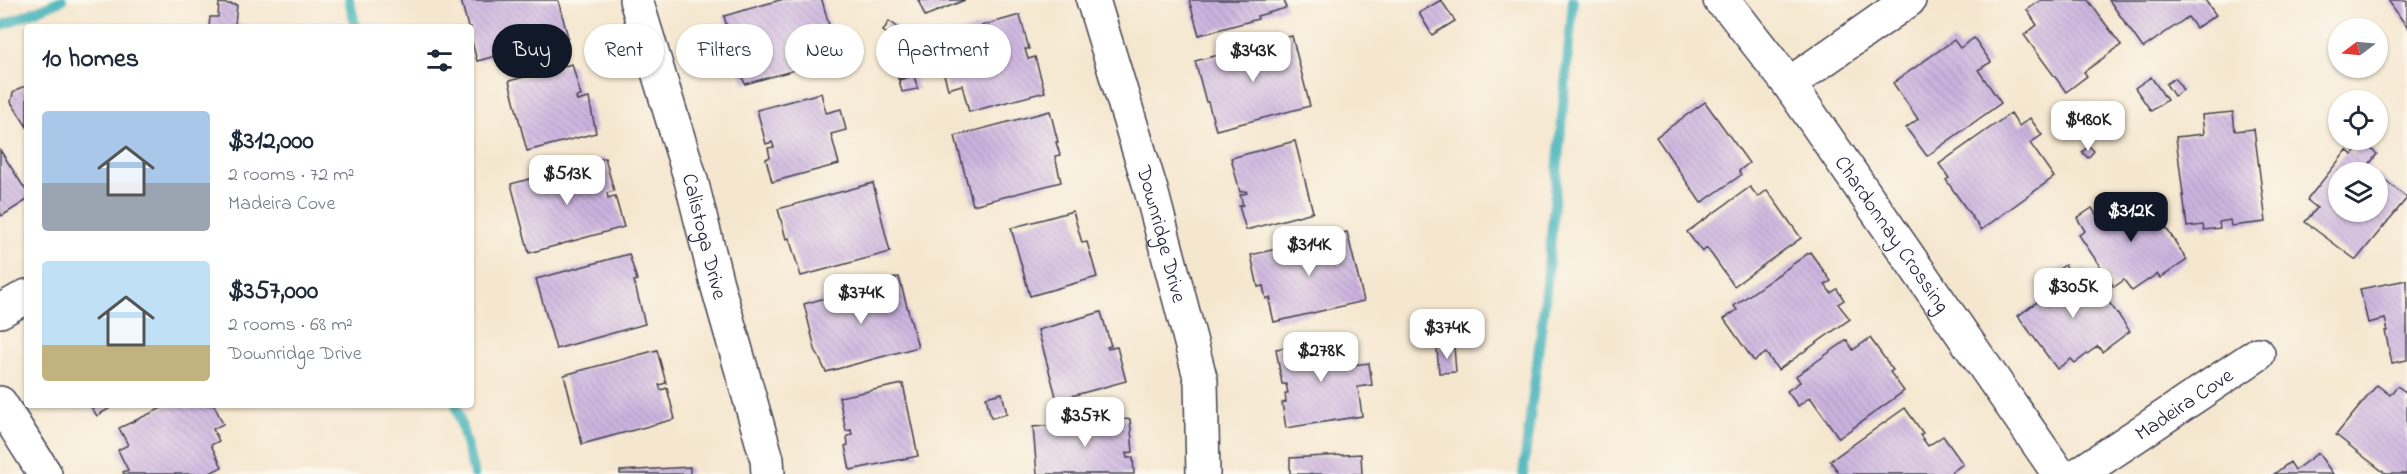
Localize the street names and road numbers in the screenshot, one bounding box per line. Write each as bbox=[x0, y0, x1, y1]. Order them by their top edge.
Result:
street label: Chardonnay Crossing bbox=[1826, 150, 1956, 321]
street label: Downridge Drive bbox=[1127, 161, 1193, 307]
street label: Calistoga Drive bbox=[673, 170, 734, 304]
street label: Madeira Cove bbox=[2130, 361, 2240, 449]

